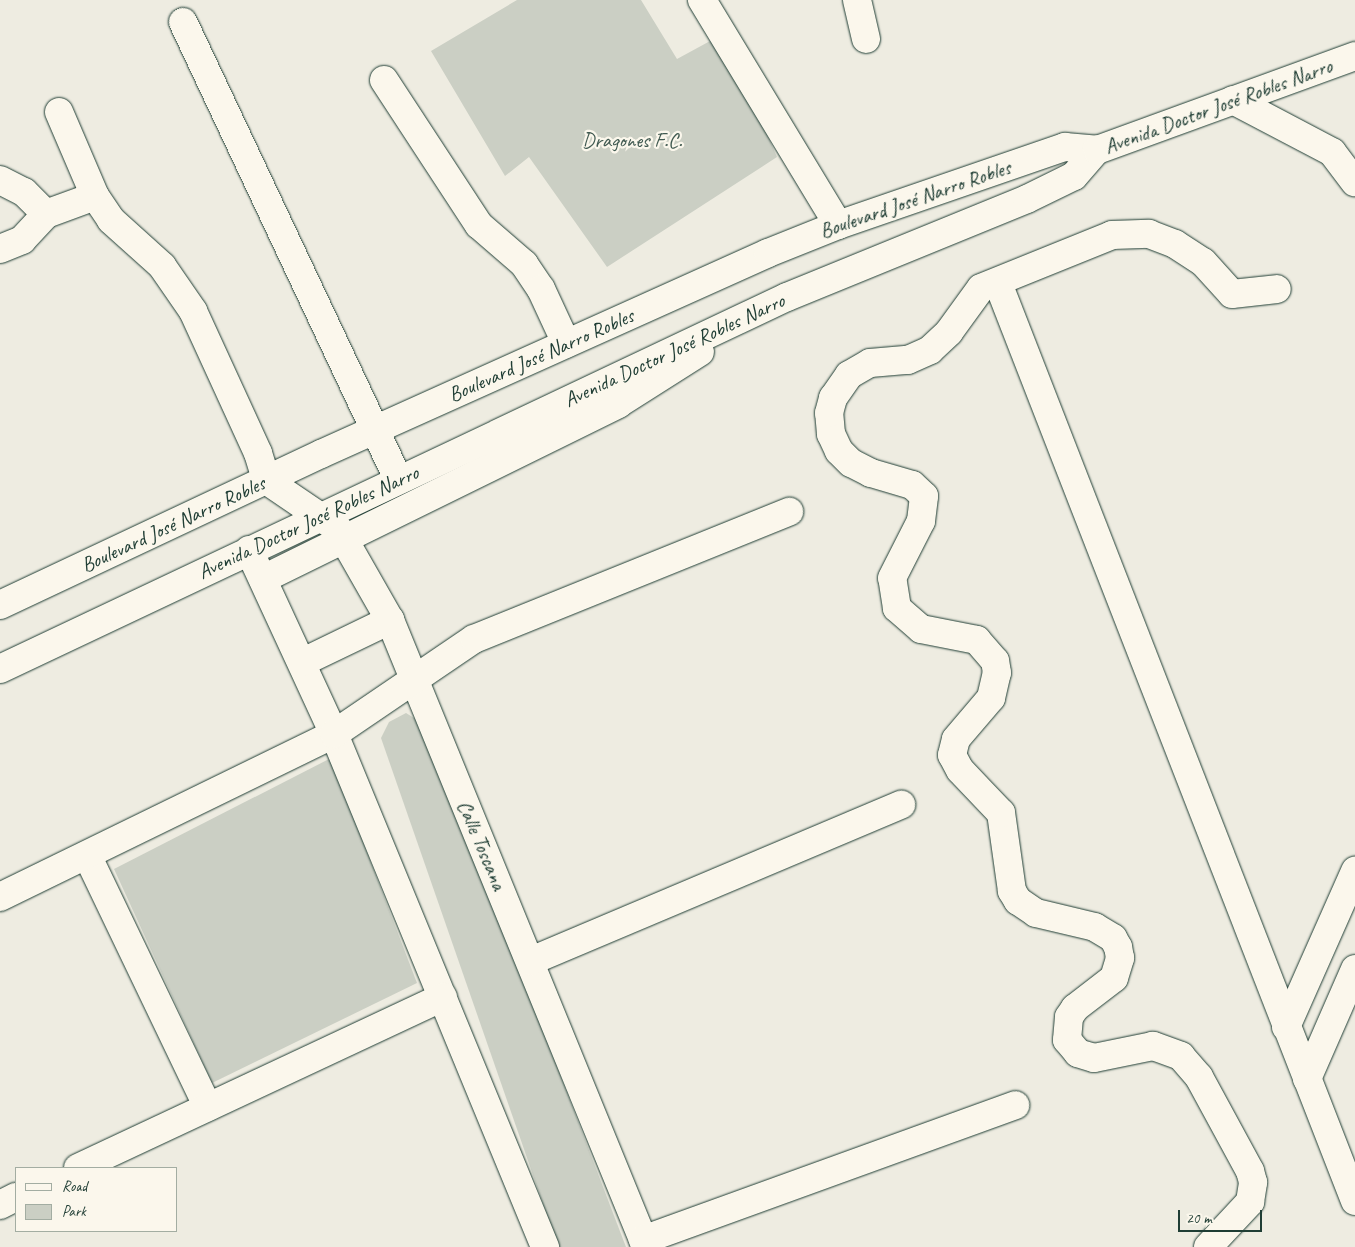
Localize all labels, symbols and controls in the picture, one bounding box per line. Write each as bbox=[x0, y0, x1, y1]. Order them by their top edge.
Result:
street label: Avenida Doctor José Robles Narro bbox=[1100, 53, 1336, 159]
park label: Dragones F.C. bbox=[582, 127, 682, 153]
street label: Boulevard José Narro Robles bbox=[816, 154, 1014, 244]
street label: Avenida Doctor José Robles Narro bbox=[559, 288, 789, 412]
street label: Boulevard José Narro Robles bbox=[444, 303, 638, 407]
street label: Avenida Doctor José Robles Narro bbox=[193, 460, 423, 584]
street label: Boulevard José Narro Robles bbox=[77, 470, 269, 578]
street label: Calle Toscana bbox=[452, 797, 512, 893]
legend bbox=[15, 1167, 178, 1232]
text: Road bbox=[62, 1177, 87, 1196]
scale bar bbox=[1180, 1200, 1264, 1232]
text: Park bbox=[62, 1202, 86, 1221]
text: 20 m bbox=[1186, 1209, 1212, 1228]

